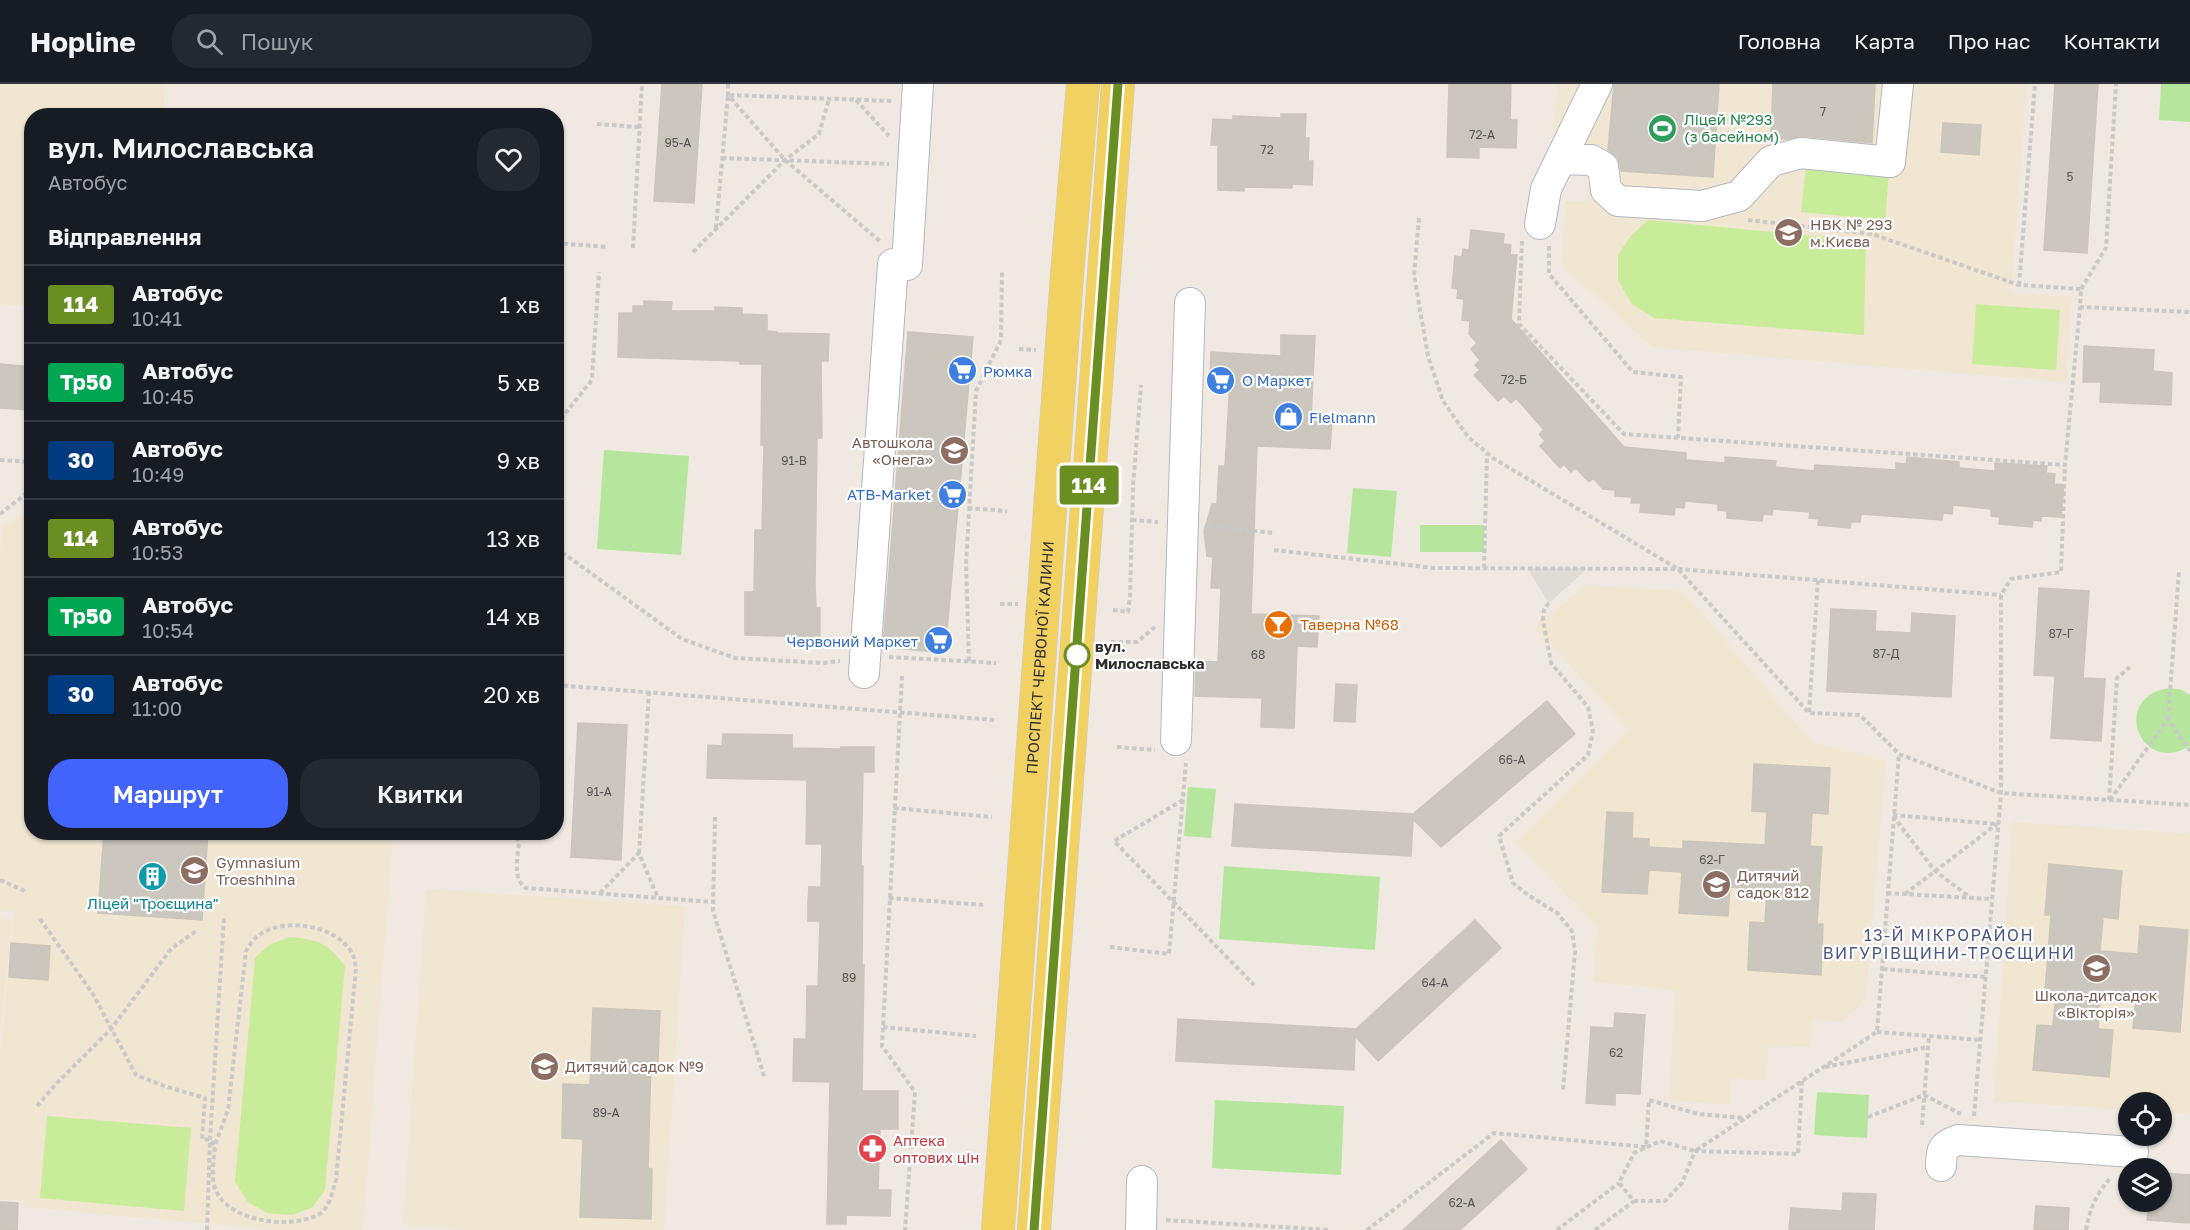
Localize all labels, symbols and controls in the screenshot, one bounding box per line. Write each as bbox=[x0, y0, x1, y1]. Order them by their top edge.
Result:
search box bbox=[172, 14, 592, 68]
text: Hopline bbox=[30, 25, 136, 58]
icon: search bbox=[193, 25, 226, 58]
text: Пошук bbox=[241, 28, 313, 55]
text: Головна bbox=[1738, 28, 1821, 54]
text: Карта bbox=[1854, 28, 1915, 54]
text: Про нас bbox=[1948, 28, 2030, 54]
text: Контакти bbox=[2063, 28, 2160, 54]
house number: 7 bbox=[1820, 104, 1826, 119]
place label: Ліцей №293 (з басейном) bbox=[1684, 110, 1779, 145]
sports icon: Ліцей №293 (з басейном) bbox=[1647, 112, 1679, 144]
house number: 72-А bbox=[1469, 127, 1495, 142]
button: heart bbox=[477, 128, 540, 191]
text: вул. Милославська bbox=[48, 131, 314, 164]
house number: 95-А bbox=[665, 135, 691, 150]
house number: 72 bbox=[1260, 142, 1274, 157]
house number: 5 bbox=[2067, 169, 2074, 184]
text: Автобус bbox=[48, 170, 127, 194]
place label: НВК № 293 м.Києва bbox=[1810, 215, 1892, 250]
school or university icon: НВК № 293 м.Києва bbox=[1773, 217, 1805, 249]
text: Відправлення bbox=[48, 223, 201, 250]
text: Автобус bbox=[132, 279, 223, 306]
text: 114 bbox=[64, 291, 98, 317]
text: 1 хв bbox=[499, 291, 540, 318]
text: 10:41 bbox=[132, 306, 182, 330]
supermarket icon: Рюмка bbox=[946, 355, 978, 387]
text: Автобус bbox=[142, 357, 233, 384]
place label: Рюмка bbox=[983, 362, 1032, 380]
supermarket icon: О Маркет bbox=[1205, 364, 1237, 396]
text: Тр50 bbox=[60, 369, 112, 395]
text: 5 хв bbox=[497, 369, 540, 396]
place label: О Маркет bbox=[1242, 371, 1312, 389]
house number: 72-Б bbox=[1501, 372, 1527, 387]
text: 10:45 bbox=[142, 384, 194, 408]
shop icon: Fielmann bbox=[1272, 401, 1304, 433]
place label: Fielmann bbox=[1309, 408, 1376, 426]
place label: Автошкола «Онега» bbox=[852, 433, 933, 468]
text: Автобус bbox=[132, 435, 223, 462]
school or university icon: Автошкола «Онега» bbox=[938, 435, 970, 467]
text: 30 bbox=[68, 447, 94, 473]
text: 9 хв bbox=[497, 447, 540, 474]
house number: 91-В bbox=[781, 453, 807, 468]
text: 10:49 bbox=[132, 462, 184, 486]
line badge: 114 bbox=[1054, 466, 1124, 504]
text: 114 bbox=[1072, 472, 1106, 498]
supermarket icon: ATB-Market bbox=[936, 478, 968, 510]
place label: ATB-Market bbox=[847, 485, 931, 503]
text: Автобус bbox=[132, 513, 223, 540]
text: 114 bbox=[64, 525, 98, 551]
text: 13 хв bbox=[486, 525, 540, 552]
text: 10:53 bbox=[132, 540, 183, 564]
street label: ПРОСПЕКТ ЧЕРВОНОЇ КАЛИНИ bbox=[1022, 540, 1057, 775]
text: Автобус bbox=[142, 591, 233, 618]
text: Тр50 bbox=[60, 603, 112, 629]
text: 14 хв bbox=[486, 603, 540, 630]
bar icon: Таверна №68 bbox=[1263, 608, 1295, 640]
place label: Таверна №68 bbox=[1300, 615, 1399, 633]
text: 10:54 bbox=[142, 618, 194, 642]
supermarket icon: Червоний Маркет bbox=[923, 625, 955, 657]
house number: 87-Г bbox=[2049, 626, 2074, 641]
place label: Червоний Маркет bbox=[787, 632, 919, 650]
place label: вул. Милославська bbox=[1095, 637, 1205, 672]
marker: вул. Милославська bbox=[1064, 642, 1090, 668]
house number: 87-Д bbox=[1872, 646, 1900, 661]
house number: 68 bbox=[1251, 647, 1265, 662]
text: Автобус bbox=[132, 669, 223, 696]
text: 30 bbox=[68, 681, 94, 707]
text: 20 хв bbox=[484, 681, 540, 708]
text: 11:00 bbox=[132, 696, 182, 720]
house number: 66-А bbox=[1498, 752, 1526, 767]
button: Маршрут bbox=[48, 759, 288, 828]
button: Квитки bbox=[300, 759, 540, 828]
house number: 91-А bbox=[586, 784, 612, 799]
house number: 62-Г bbox=[1699, 852, 1725, 867]
place label: Gymnasium Troeshhina bbox=[216, 853, 300, 888]
school or university icon: Gymnasium Troeshhina bbox=[179, 855, 211, 887]
building icon: Ліцей "Троєщина" bbox=[137, 860, 169, 892]
place label: Дитячий садок 812 bbox=[1737, 866, 1809, 901]
school or university icon: Дитячий садок 812 bbox=[1700, 868, 1732, 900]
place label: Ліцей "Троєщина" bbox=[87, 894, 219, 912]
district label: 13-Й МІКРОРАЙОН ВИГУРІВЩИНИ-ТРОЄЩИНИ bbox=[1823, 925, 2075, 963]
school or university icon: Школа-дитсадок «Вікторія» bbox=[2080, 952, 2112, 984]
house number: 89 bbox=[842, 970, 856, 985]
house number: 64-А bbox=[1421, 975, 1449, 990]
place label: Школа-дитсадок «Вікторія» bbox=[2034, 986, 2158, 1021]
house number: 62 bbox=[1609, 1045, 1623, 1060]
school or university icon: Дитячий садок №9 bbox=[528, 1050, 560, 1082]
place label: Дитячий садок №9 bbox=[565, 1057, 704, 1075]
map controls bbox=[2118, 1092, 2172, 1212]
button: locate bbox=[2118, 1092, 2172, 1146]
house number: 89-А bbox=[592, 1105, 620, 1120]
place label: Аптека оптових цін bbox=[893, 1131, 979, 1166]
pharmacy icon: Аптека оптових цін bbox=[856, 1133, 888, 1165]
button: layers bbox=[2118, 1158, 2172, 1212]
house number: 62-А bbox=[1449, 1195, 1475, 1210]

